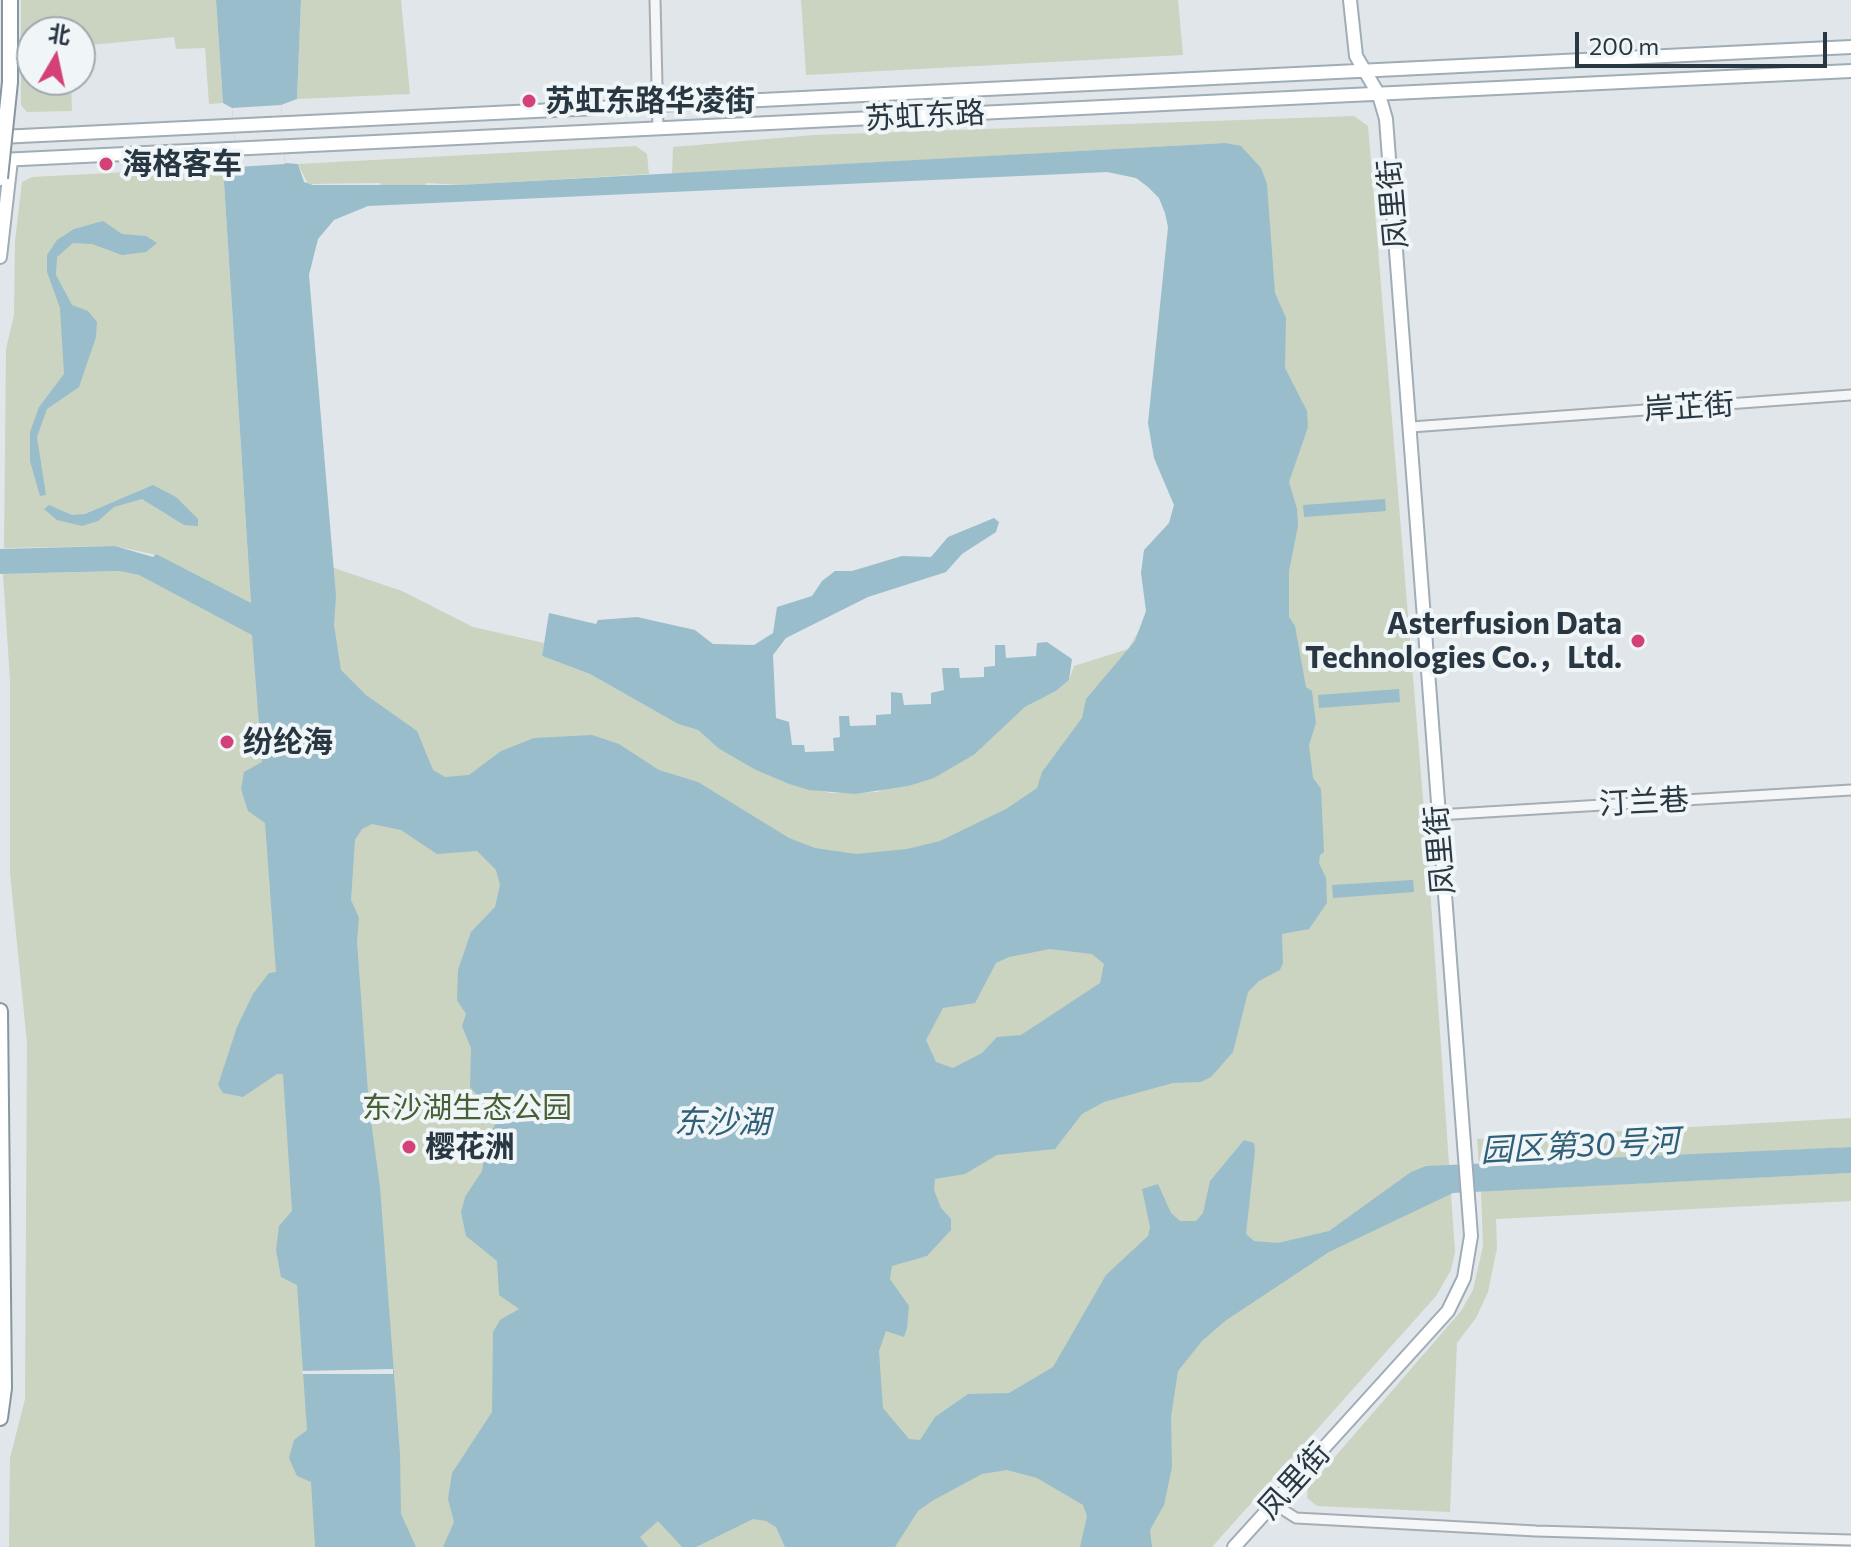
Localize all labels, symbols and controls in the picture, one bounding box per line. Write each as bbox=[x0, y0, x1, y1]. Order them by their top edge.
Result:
north arrow bbox=[16, 16, 96, 96]
scale bar bbox=[1579, 16, 1831, 66]
text: 北 bbox=[47, 19, 72, 49]
text: 200 m bbox=[1589, 31, 1659, 60]
place label: 苏虹东路华凌街 bbox=[545, 83, 755, 119]
marker: 苏虹东路华凌街 bbox=[520, 92, 538, 110]
street label: 苏虹东路 bbox=[864, 95, 986, 137]
place label: 海格客车 bbox=[122, 146, 242, 182]
marker: 海格客车 bbox=[97, 155, 115, 173]
street label: 凤里街 bbox=[1371, 158, 1415, 250]
street label: 岸芷街 bbox=[1643, 386, 1735, 428]
place label: Asterfusion Data Technologies Co.，Ltd. bbox=[1305, 606, 1622, 676]
marker: Asterfusion Data Technologies Co.，Ltd. bbox=[1629, 632, 1647, 650]
place label: 纷纶海 bbox=[243, 724, 333, 760]
marker: 纷纶海 bbox=[218, 733, 236, 751]
street label: 汀兰巷 bbox=[1598, 782, 1690, 822]
street label: 凤里街 bbox=[1418, 804, 1462, 896]
park label: 东沙湖生态公园 bbox=[362, 1090, 572, 1126]
water label: 东沙湖 bbox=[674, 1103, 770, 1141]
water label: 园区第30号河 bbox=[1480, 1122, 1680, 1170]
place label: 樱花洲 bbox=[425, 1129, 515, 1165]
marker: 樱花洲 bbox=[400, 1138, 418, 1156]
street label: 凤里街 bbox=[1251, 1436, 1337, 1526]

